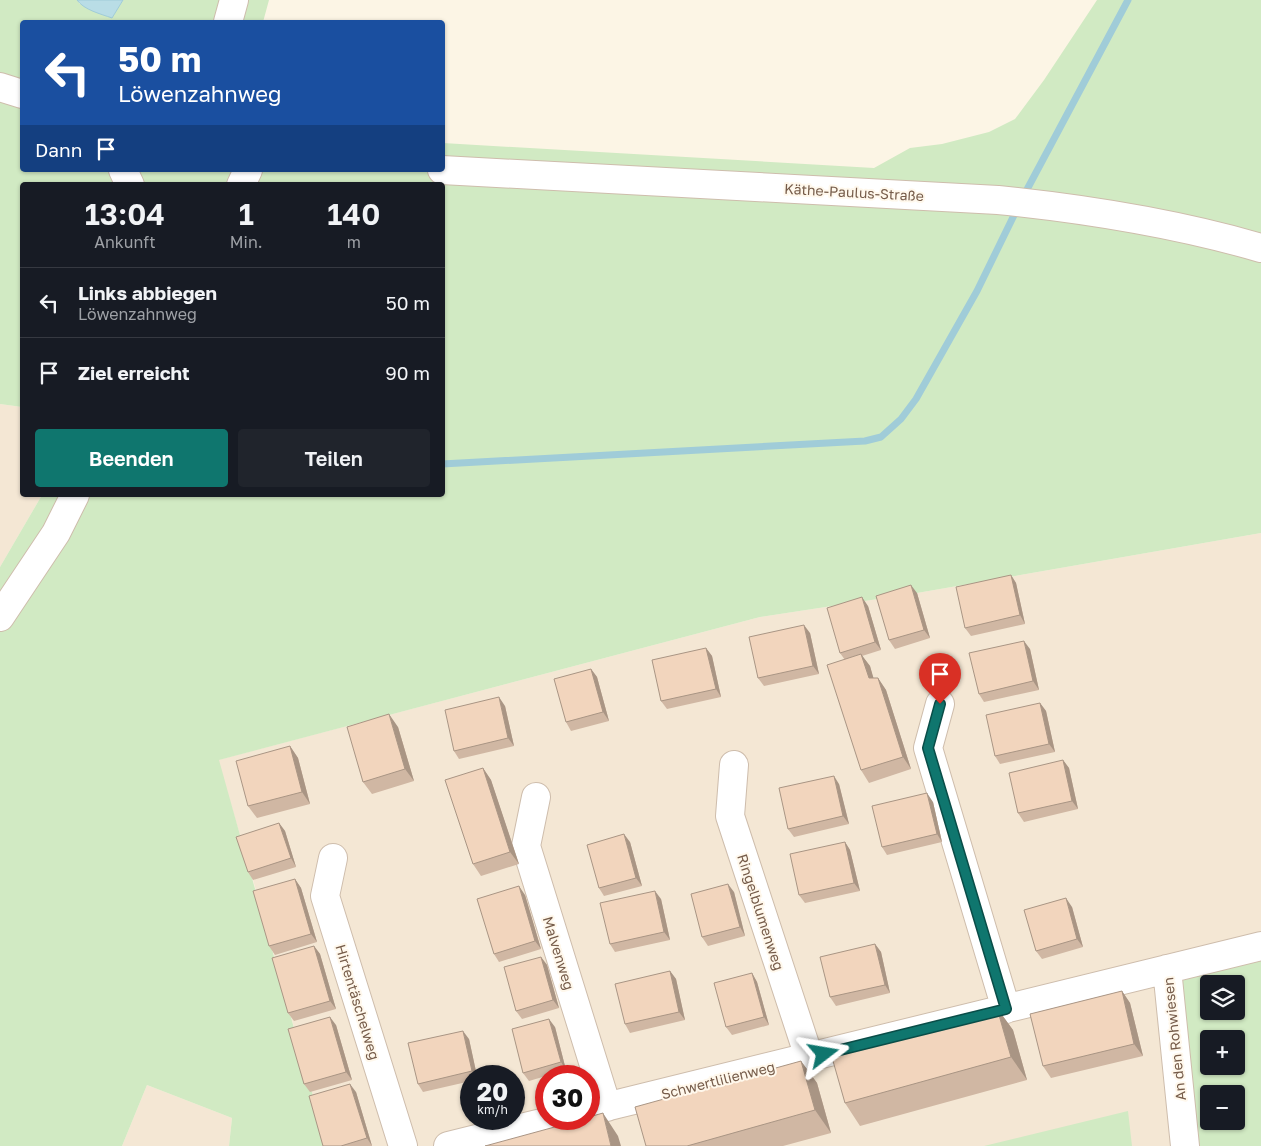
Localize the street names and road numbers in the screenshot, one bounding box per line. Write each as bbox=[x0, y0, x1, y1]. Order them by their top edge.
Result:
street label: Käthe-Paulus-Straße bbox=[784, 180, 924, 204]
street label: Ringelblumenweg bbox=[734, 852, 788, 972]
street label: Malvenweg bbox=[540, 914, 578, 992]
street label: Hirtentäschelweg bbox=[332, 942, 384, 1062]
street label: An den Rohwiesen bbox=[1159, 976, 1189, 1102]
street label: Schwertlilienweg bbox=[659, 1058, 777, 1102]

